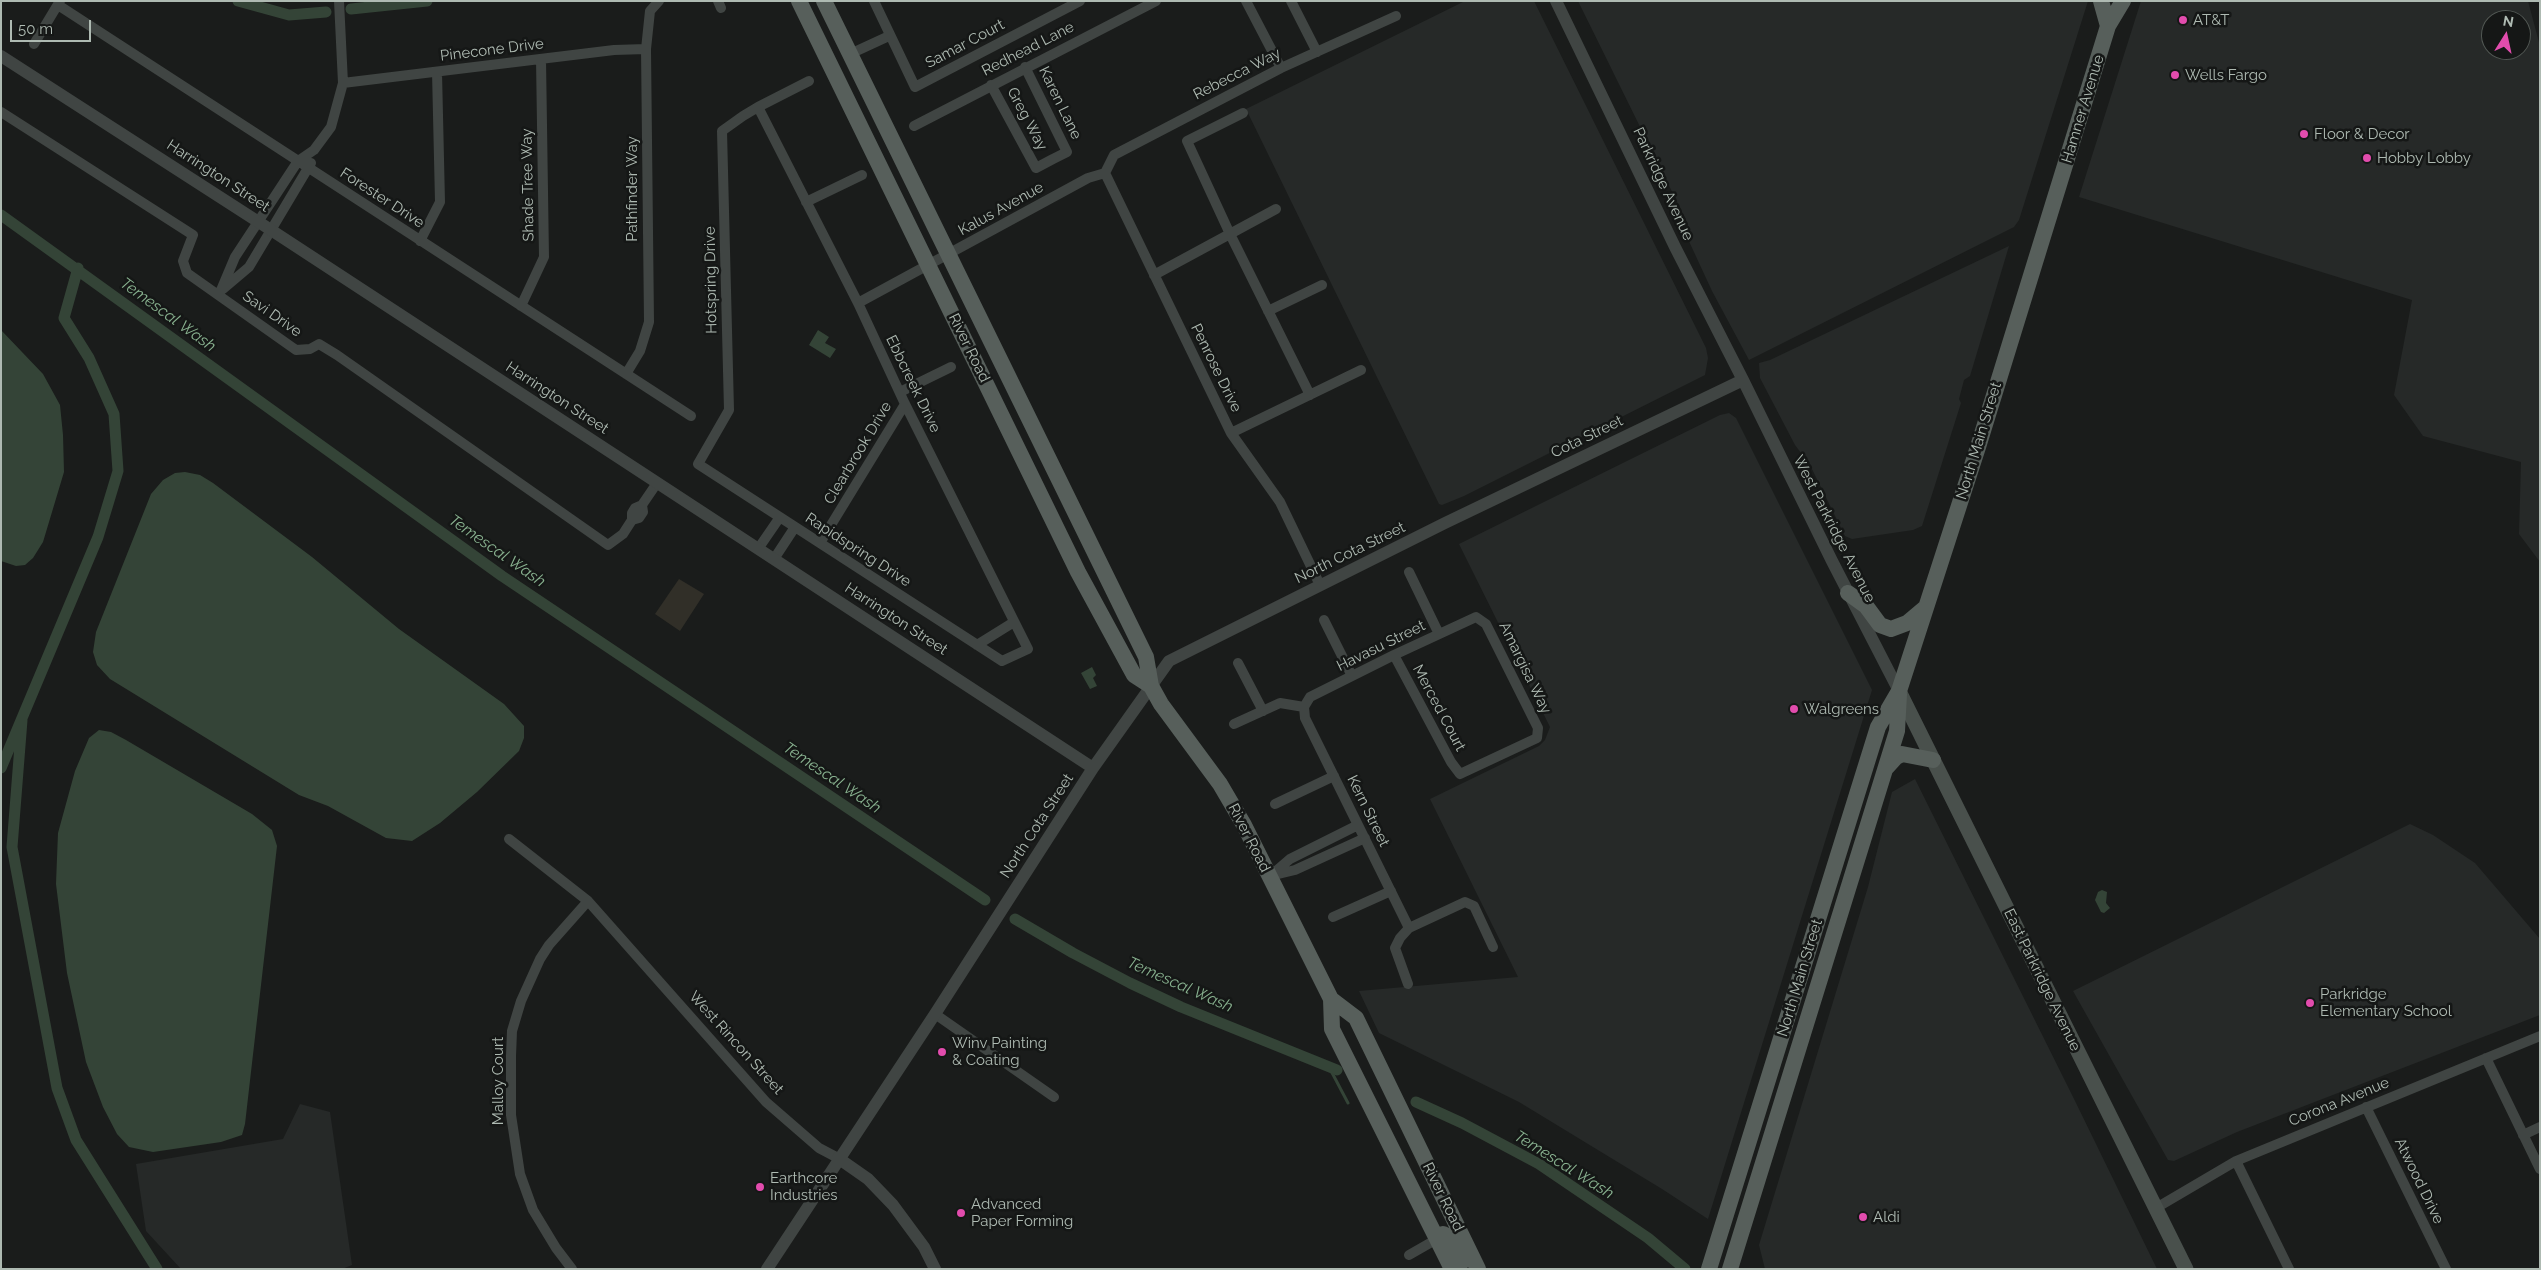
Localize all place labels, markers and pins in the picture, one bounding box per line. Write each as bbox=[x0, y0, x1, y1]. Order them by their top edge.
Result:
place label: AT&T bbox=[2193, 11, 2230, 29]
marker: AT&T bbox=[2177, 14, 2189, 26]
place label: Wells Fargo bbox=[2185, 66, 2267, 84]
marker: Wells Fargo bbox=[2169, 69, 2181, 81]
place label: Floor & Decor bbox=[2314, 125, 2410, 143]
marker: Floor & Decor bbox=[2298, 128, 2310, 140]
place label: Hobby Lobby bbox=[2377, 149, 2471, 167]
marker: Hobby Lobby bbox=[2361, 152, 2373, 164]
place label: Walgreens bbox=[1804, 700, 1879, 718]
marker: Walgreens bbox=[1788, 703, 1800, 715]
place label: Parkridge Elementary School bbox=[2320, 985, 2452, 1020]
marker: Parkridge Elementary School bbox=[2304, 997, 2316, 1009]
place label: Winv Painting & Coating bbox=[952, 1034, 1047, 1069]
marker: Winv Painting & Coating bbox=[936, 1046, 948, 1058]
place label: Earthcore Industries bbox=[770, 1169, 838, 1204]
marker: Earthcore Industries bbox=[754, 1181, 766, 1193]
place label: Advanced Paper Forming bbox=[971, 1195, 1073, 1230]
marker: Advanced Paper Forming bbox=[955, 1207, 967, 1219]
place label: Aldi bbox=[1873, 1208, 1900, 1226]
marker: Aldi bbox=[1857, 1211, 1869, 1223]

